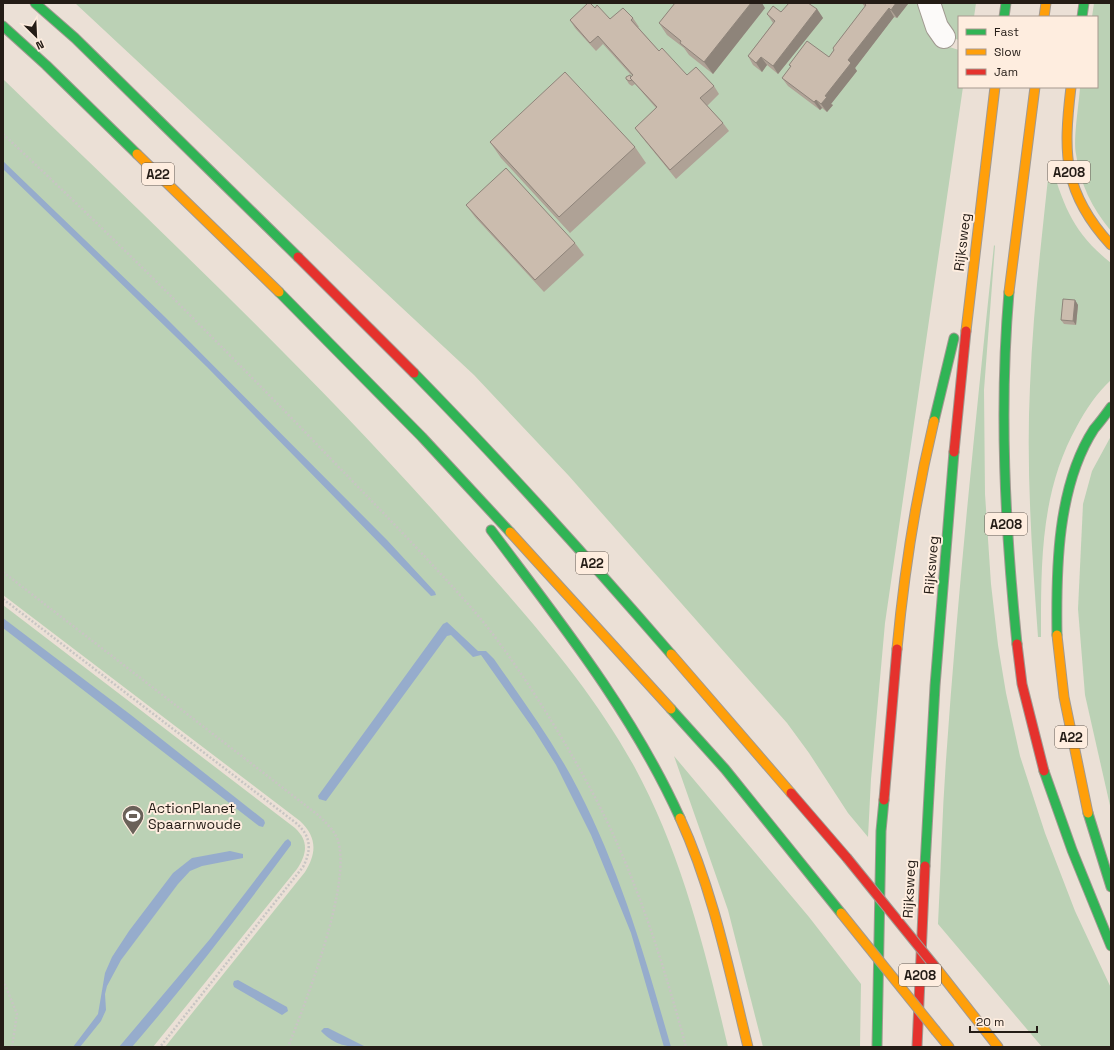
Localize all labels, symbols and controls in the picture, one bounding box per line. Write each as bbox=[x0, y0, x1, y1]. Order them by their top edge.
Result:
north arrow bbox=[16, 16, 56, 56]
legend bbox=[958, 16, 1098, 88]
text: Fast bbox=[994, 24, 1019, 40]
text: N bbox=[34, 37, 46, 53]
text: Slow bbox=[994, 44, 1021, 60]
text: Jam bbox=[994, 64, 1018, 80]
road number: A208 bbox=[1048, 161, 1090, 183]
road number: A22 bbox=[142, 163, 174, 185]
street label: Rijksweg bbox=[949, 212, 975, 272]
road number: A208 bbox=[985, 513, 1027, 535]
street label: Rijksweg bbox=[919, 535, 943, 595]
road number: A22 bbox=[576, 552, 608, 574]
road number: A22 bbox=[1055, 726, 1087, 748]
place label: ActionPlanet Spaarnwoude bbox=[148, 799, 241, 833]
sports icon: ActionPlanet Spaarnwoude bbox=[120, 803, 146, 836]
street label: Rijksweg bbox=[898, 859, 920, 919]
road number: A208 bbox=[899, 964, 941, 986]
scale bar bbox=[970, 1008, 1037, 1034]
text: 20 m bbox=[976, 1014, 1004, 1030]

